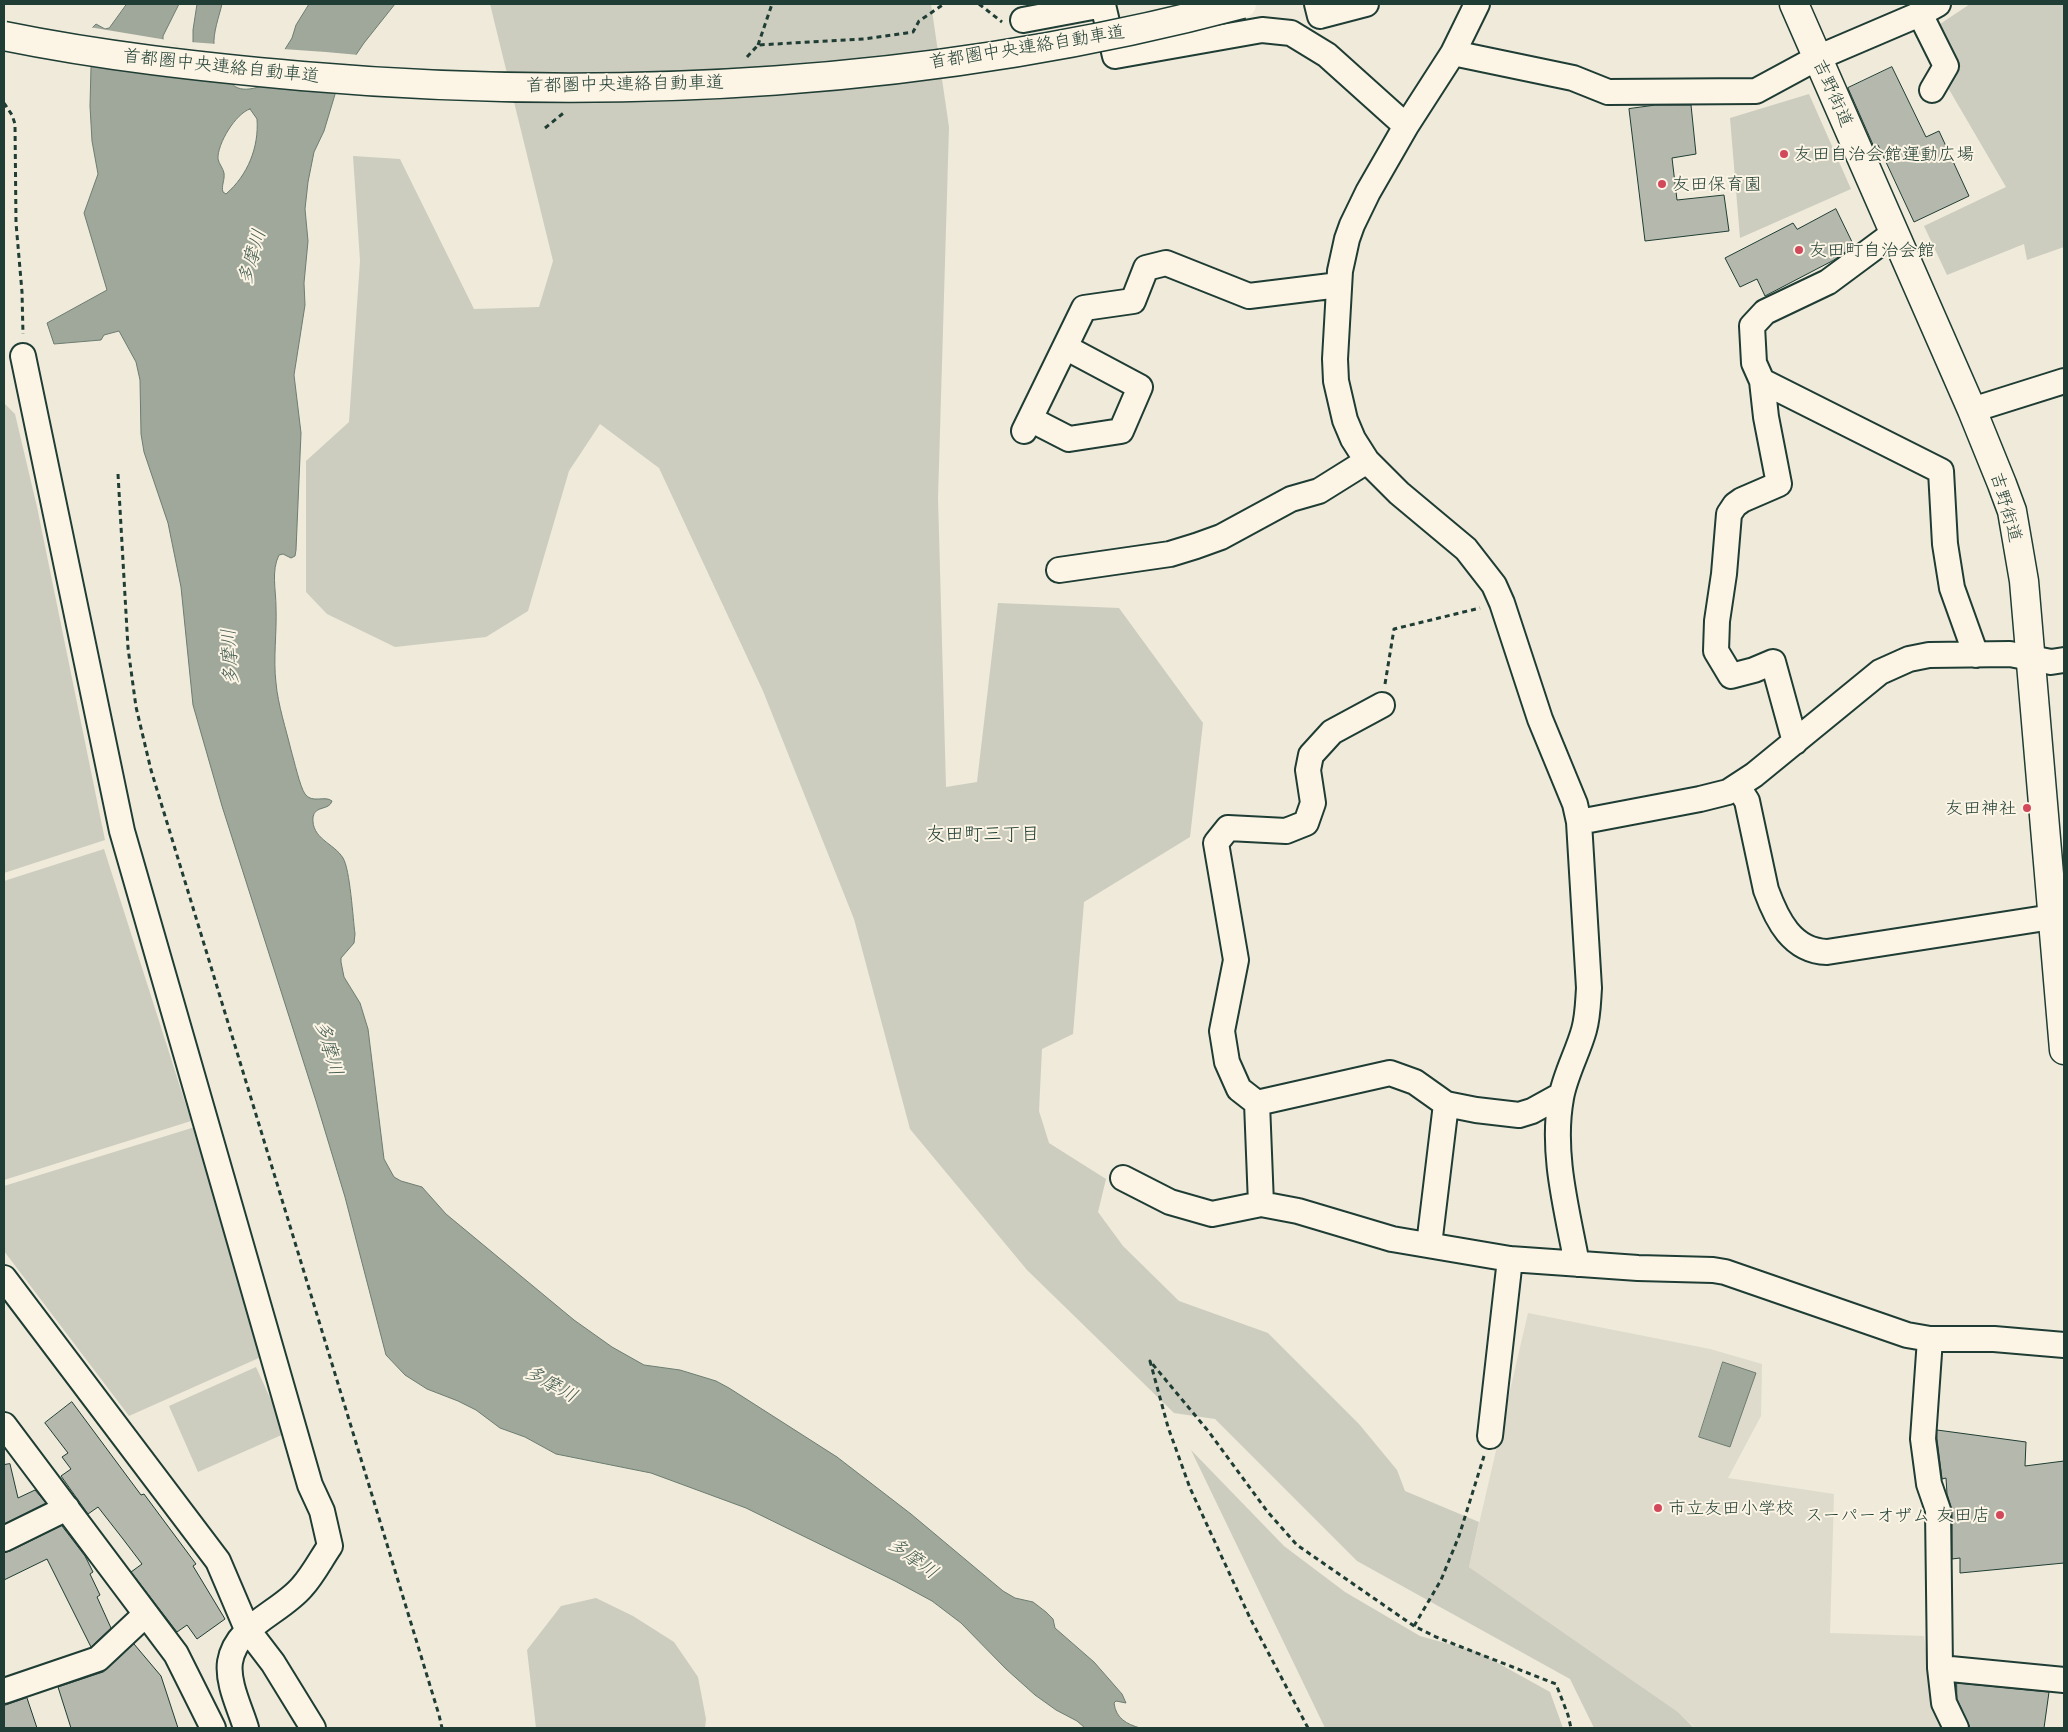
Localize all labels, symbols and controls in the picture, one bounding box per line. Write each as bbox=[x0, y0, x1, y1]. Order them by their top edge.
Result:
street label: 首都圏中央連絡自動車道 bbox=[928, 21, 1126, 73]
street label: 首都圏中央連絡自動車道 bbox=[121, 45, 321, 87]
street label: 吉野街道 bbox=[1808, 56, 1858, 130]
street label: 首都圏中央連絡自動車道 bbox=[526, 71, 724, 97]
place label: 友田自治会館運動広場 bbox=[1794, 143, 1974, 165]
marker: 友田自治会館運動広場 bbox=[1778, 148, 1790, 160]
place label: 友田保育園 bbox=[1672, 173, 1762, 195]
marker: 友田保育園 bbox=[1656, 178, 1668, 190]
water label: 多摩川 bbox=[233, 226, 271, 288]
place label: 友田町自治会館 bbox=[1809, 239, 1935, 261]
marker: 友田町自治会館 bbox=[1793, 244, 1805, 256]
street label: 吉野街道 bbox=[1986, 469, 2026, 545]
water label: 多摩川 bbox=[217, 628, 243, 686]
place label: 友田神社 bbox=[1945, 797, 2017, 819]
marker: 友田神社 bbox=[2021, 802, 2033, 814]
district label: 友田町三丁目 bbox=[926, 823, 1040, 845]
water label: 多摩川 bbox=[310, 1017, 348, 1079]
water label: 多摩川 bbox=[521, 1360, 581, 1408]
place label: 市立友田小学校 bbox=[1668, 1497, 1794, 1519]
marker: 市立友田小学校 bbox=[1652, 1502, 1664, 1514]
place label: スーパーオザム 友田店 bbox=[1805, 1504, 1990, 1526]
marker: スーパーオザム 友田店 bbox=[1994, 1509, 2006, 1521]
water label: 多摩川 bbox=[883, 1532, 943, 1584]

